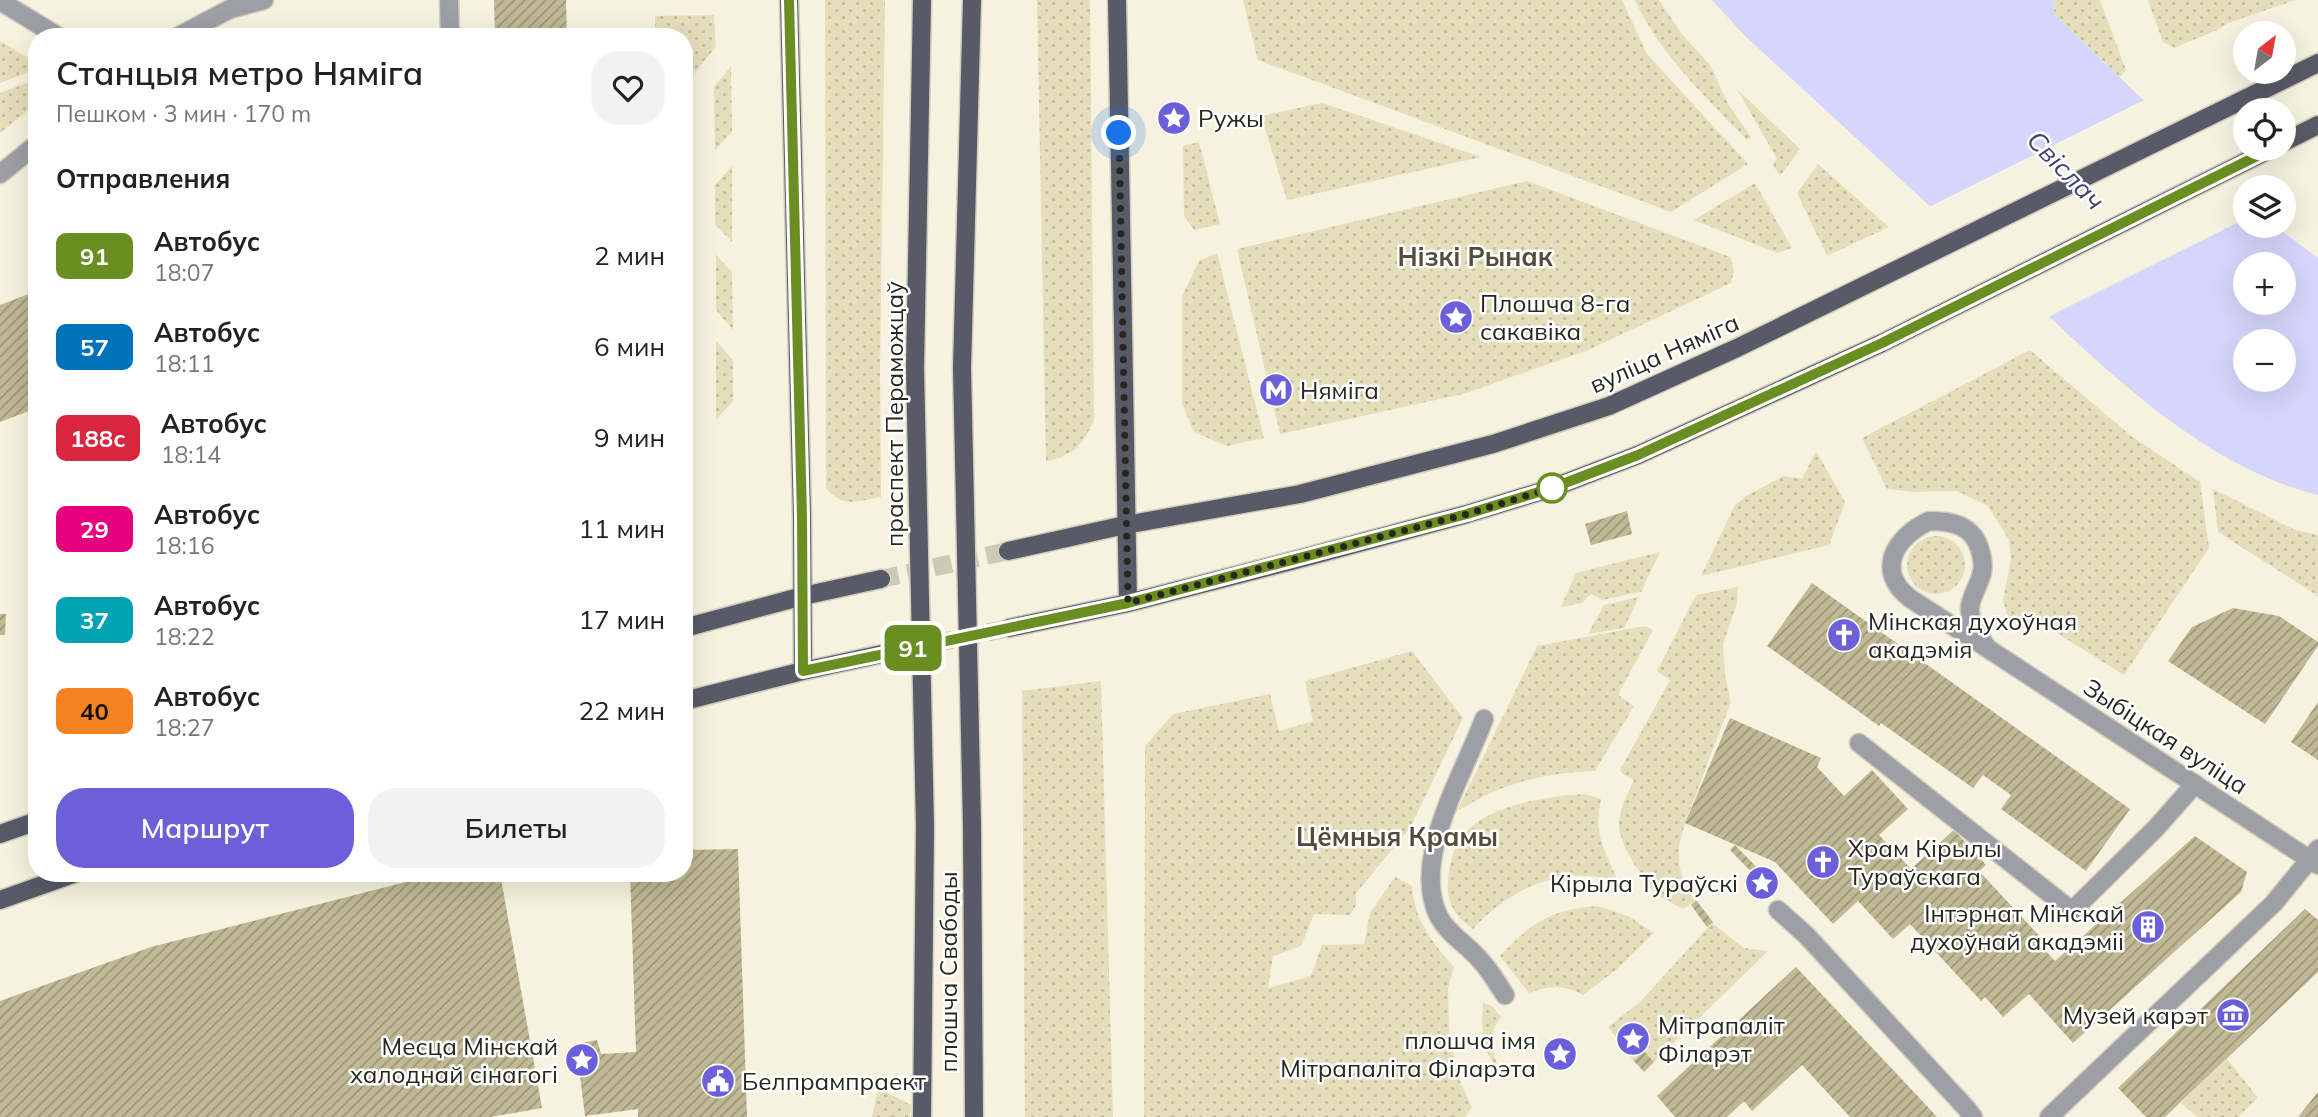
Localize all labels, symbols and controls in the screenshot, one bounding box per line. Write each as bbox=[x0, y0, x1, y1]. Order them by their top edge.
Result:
north arrow bbox=[2233, 21, 2296, 84]
map controls bbox=[2233, 21, 2296, 392]
button: heart bbox=[591, 51, 665, 125]
text: Станцыя метро Няміга bbox=[56, 52, 423, 93]
button: locate bbox=[2233, 98, 2296, 161]
text: Пешком · 3 мин · 170 m bbox=[56, 99, 311, 128]
place icon: Ружы bbox=[1155, 99, 1193, 137]
place label: Ружы bbox=[1198, 103, 1264, 133]
your location bbox=[1101, 115, 1136, 150]
water label: Свіслач bbox=[2020, 123, 2112, 217]
text: Отправления bbox=[56, 162, 230, 195]
button: layers bbox=[2233, 175, 2296, 238]
text: Автобус bbox=[154, 225, 260, 258]
text: 2 мин bbox=[594, 239, 665, 272]
district label: Нізкі Рынак bbox=[1397, 240, 1553, 273]
text: 91 bbox=[80, 241, 109, 271]
button: + bbox=[2233, 252, 2296, 315]
text: 18:07 bbox=[154, 258, 214, 287]
street label: праспект Пераможцаў bbox=[879, 281, 909, 547]
place label: Плошча 8-га сакавіка bbox=[1480, 288, 1630, 346]
place icon: Плошча 8-га сакавіка bbox=[1437, 298, 1475, 336]
street label: вуліца Няміга bbox=[1585, 307, 1743, 399]
text: Автобус bbox=[154, 316, 260, 349]
button: − bbox=[2233, 329, 2296, 392]
text: 6 мин bbox=[594, 330, 665, 363]
text: 57 bbox=[80, 332, 109, 362]
text: 18:11 bbox=[154, 349, 214, 378]
metro station icon: Няміга bbox=[1257, 371, 1295, 409]
place label: Няміга bbox=[1300, 375, 1379, 405]
text: Автобус bbox=[161, 407, 267, 440]
text: 9 мин bbox=[594, 421, 665, 454]
text: 188с bbox=[70, 423, 126, 453]
text: 18:14 bbox=[161, 440, 221, 469]
unlabelled marker bbox=[1537, 473, 1567, 503]
text: Автобус bbox=[154, 498, 260, 531]
text: 11 мин bbox=[578, 512, 665, 545]
text: 29 bbox=[80, 514, 109, 544]
text: 18:16 bbox=[154, 531, 214, 560]
text: Автобус bbox=[154, 589, 260, 622]
text: 17 мин bbox=[578, 603, 665, 636]
text: 37 bbox=[80, 605, 109, 635]
place label: Мінская духоўная акадэмія bbox=[1868, 606, 2077, 664]
church icon: Мінская духоўная акадэмія bbox=[1825, 616, 1863, 654]
text: 18:22 bbox=[154, 622, 214, 651]
line badge: 91 bbox=[881, 625, 944, 671]
text: 91 bbox=[899, 633, 927, 663]
street label: Зыбіцкая вуліца bbox=[2078, 672, 2254, 800]
text: Автобус bbox=[154, 680, 260, 713]
text: 22 мин bbox=[578, 694, 665, 727]
text: 40 bbox=[80, 696, 109, 726]
text: 18:27 bbox=[154, 713, 214, 742]
button: Маршрут bbox=[56, 788, 354, 868]
button: Билеты bbox=[368, 788, 665, 868]
district label: Цёмныя Крамы bbox=[1296, 820, 1498, 853]
place label: Храм Кірылы Тураўскага bbox=[1848, 833, 2002, 891]
church icon: Храм Кірылы Тураўскага bbox=[1804, 843, 1842, 881]
place icon: Кірыла Тураўскі bbox=[1743, 864, 1781, 902]
place label: Кірыла Тураўскі bbox=[1550, 868, 1738, 898]
street label: плошча Свабоды bbox=[933, 871, 963, 1073]
place label: Інтэрнат Мінскай духоўнай акадэміі bbox=[1910, 898, 2124, 956]
building icon: Інтэрнат Мінскай духоўнай акадэміі bbox=[2129, 908, 2167, 946]
museum icon: Музей карэт bbox=[2214, 996, 2252, 1034]
place label: Музей карэт bbox=[2063, 1000, 2208, 1030]
place label: Мітрапаліт Філарэт bbox=[1658, 1010, 1785, 1068]
place icon: Мітрапаліт Філарэт bbox=[1614, 1020, 1652, 1058]
place label: плошча імя Мітрапаліта Філарэта bbox=[1280, 1025, 1536, 1083]
place label: Месца Мінскай халоднай сінагогі bbox=[350, 1031, 558, 1089]
place icon: плошча імя Мітрапаліта Філарэта bbox=[1541, 1035, 1579, 1073]
place icon: Месца Мінскай халоднай сінагогі bbox=[563, 1041, 601, 1079]
public building icon: Белпрампраект bbox=[699, 1062, 737, 1100]
place label: Белпрампраект bbox=[742, 1066, 926, 1096]

